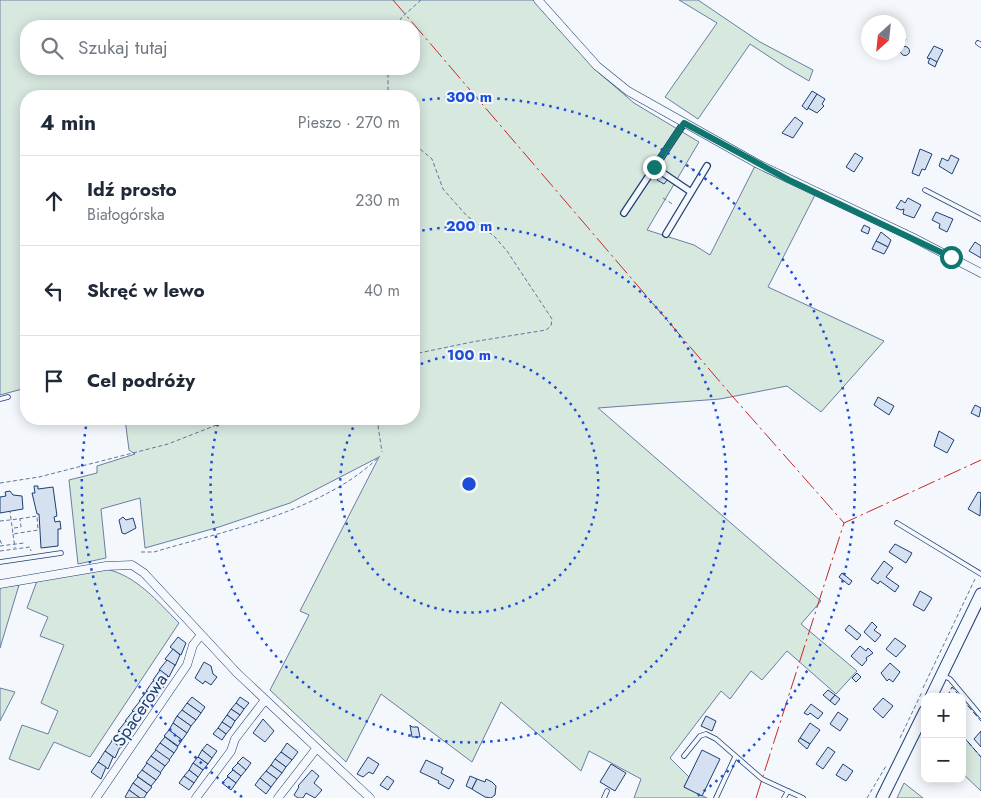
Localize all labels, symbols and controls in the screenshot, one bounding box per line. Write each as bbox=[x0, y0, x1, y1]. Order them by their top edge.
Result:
north arrow bbox=[861, 15, 906, 60]
search box bbox=[20, 20, 420, 75]
icon: search bbox=[38, 34, 66, 62]
text: Szukaj tutaj bbox=[78, 34, 168, 61]
text: 300 m bbox=[446, 86, 492, 108]
text: 4 min bbox=[40, 108, 96, 138]
text: Pieszo · 270 m bbox=[298, 111, 400, 134]
route end bbox=[643, 156, 666, 179]
text: Idź prosto bbox=[87, 176, 177, 203]
icon: ahead bbox=[40, 187, 68, 215]
text: 230 m bbox=[355, 189, 400, 212]
text: Białogórska bbox=[87, 203, 165, 226]
text: 200 m bbox=[446, 215, 492, 237]
route start bbox=[940, 246, 963, 269]
icon: left bbox=[40, 277, 68, 305]
text: Skręć w lewo bbox=[87, 277, 205, 304]
text: 40 m bbox=[364, 279, 400, 302]
text: 100 m bbox=[447, 344, 491, 366]
icon: arrive bbox=[40, 367, 68, 395]
text: Cel podróży bbox=[87, 367, 195, 394]
centre of rings bbox=[460, 475, 478, 493]
street label: Spacerowa bbox=[106, 668, 174, 752]
map controls bbox=[921, 693, 966, 783]
button: + bbox=[921, 693, 966, 738]
button: − bbox=[921, 738, 966, 783]

